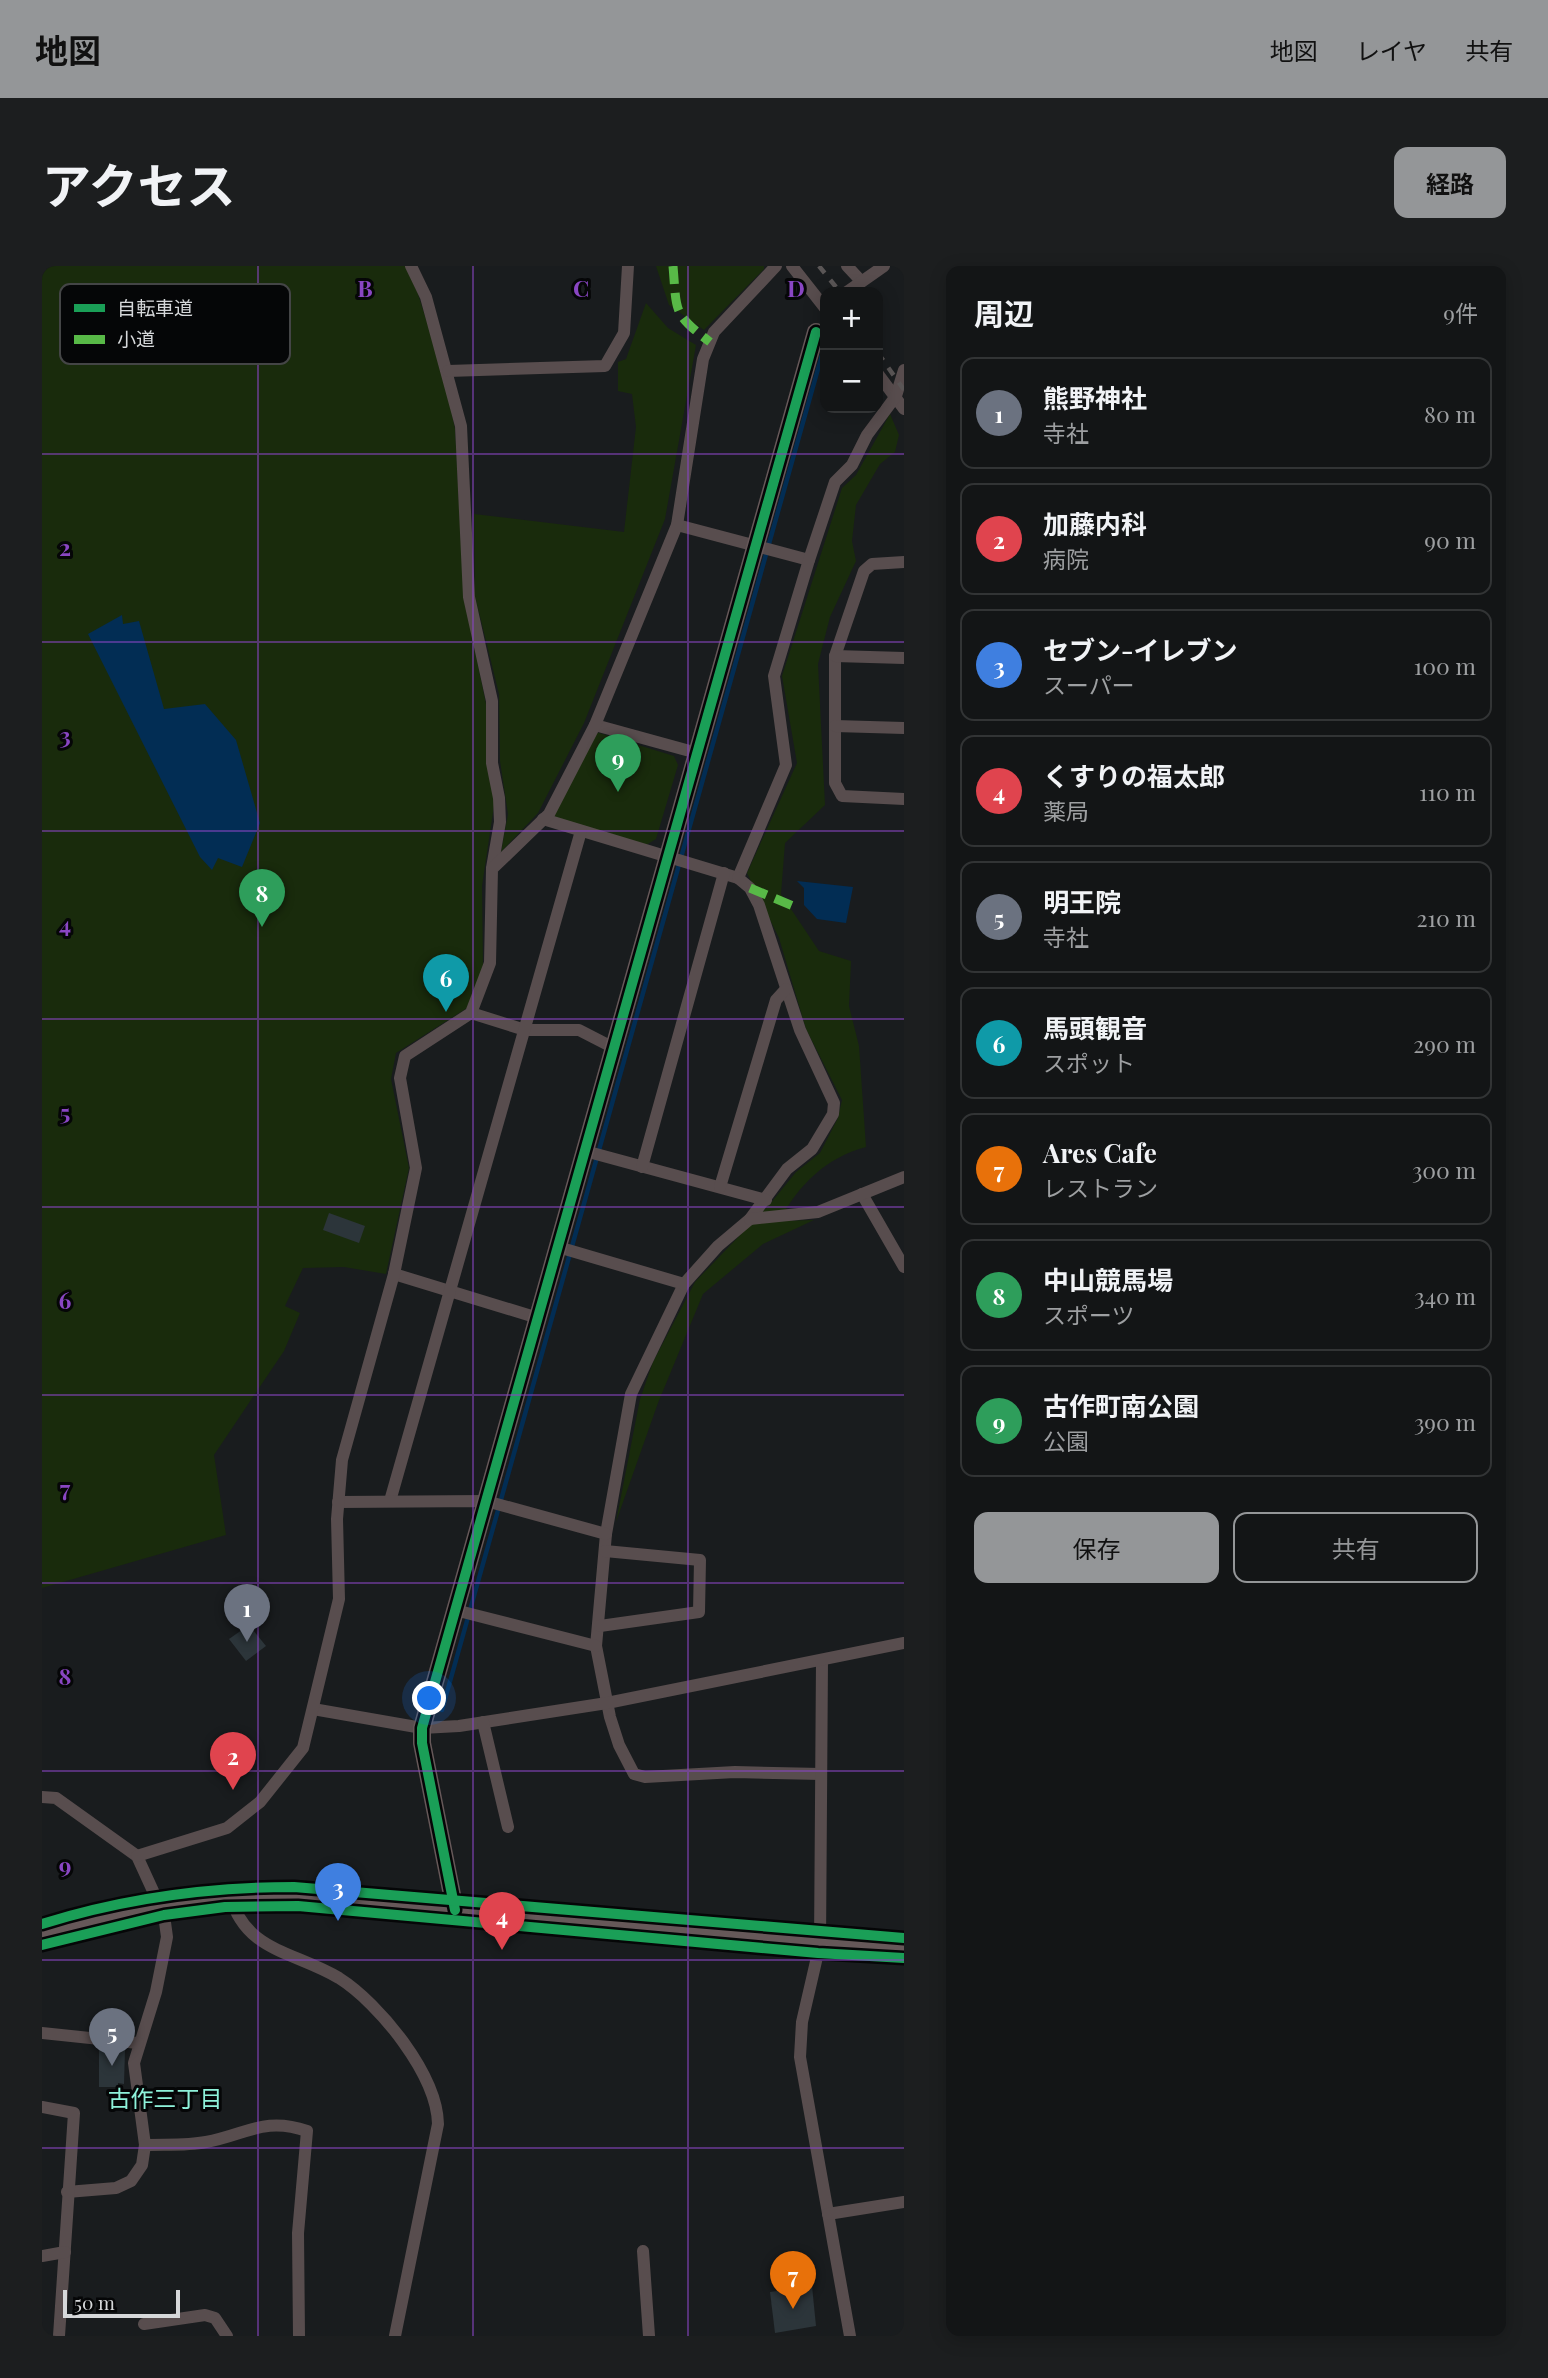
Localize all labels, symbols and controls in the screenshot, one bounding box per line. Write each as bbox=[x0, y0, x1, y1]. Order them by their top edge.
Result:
text: 地図 bbox=[35, 27, 101, 71]
text: 地図 bbox=[1270, 34, 1318, 66]
text: レイヤ bbox=[1356, 34, 1427, 66]
text: 共有 bbox=[1465, 34, 1513, 66]
button: 経路 bbox=[1394, 147, 1506, 218]
text: アクセス bbox=[42, 151, 236, 216]
text: B bbox=[357, 272, 373, 303]
text: C bbox=[573, 272, 589, 303]
text: D bbox=[787, 272, 805, 303]
legend bbox=[60, 284, 290, 364]
map controls bbox=[820, 287, 883, 413]
button: + bbox=[820, 287, 883, 350]
text: 周辺 bbox=[974, 293, 1034, 333]
text: 自転車道 bbox=[117, 294, 193, 320]
text: 9件 bbox=[1443, 297, 1478, 328]
text: 小道 bbox=[117, 325, 155, 351]
button: − bbox=[820, 350, 883, 413]
text: 熊野神社 bbox=[1043, 380, 1147, 415]
text: 1 bbox=[995, 398, 1003, 429]
text: 80 m bbox=[1424, 398, 1476, 429]
text: 寺社 bbox=[1043, 417, 1089, 448]
text: 加藤内科 bbox=[1043, 506, 1147, 541]
text: 2 bbox=[993, 524, 1005, 555]
text: 90 m bbox=[1424, 524, 1476, 555]
text: 2 bbox=[59, 531, 71, 562]
text: 病院 bbox=[1043, 543, 1089, 574]
text: セブン-イレブン bbox=[1043, 632, 1238, 667]
text: 3 bbox=[993, 650, 1005, 681]
text: 100 m bbox=[1414, 650, 1476, 681]
text: スーパー bbox=[1043, 669, 1135, 700]
text: 3 bbox=[59, 719, 71, 750]
pin: 9 bbox=[595, 734, 641, 792]
text: くすりの福太郎 bbox=[1043, 758, 1225, 793]
text: 4 bbox=[993, 776, 1005, 807]
text: 110 m bbox=[1419, 776, 1476, 807]
text: 薬局 bbox=[1043, 795, 1089, 826]
pin: 8 bbox=[239, 869, 285, 927]
text: 明王院 bbox=[1043, 884, 1121, 919]
text: 5 bbox=[994, 902, 1004, 933]
text: 210 m bbox=[1417, 902, 1476, 933]
text: 4 bbox=[59, 908, 71, 939]
text: 寺社 bbox=[1043, 921, 1089, 952]
pin: 6 bbox=[423, 954, 469, 1012]
text: 馬頭観音 bbox=[1043, 1010, 1147, 1045]
text: 6 bbox=[993, 1028, 1005, 1059]
text: 290 m bbox=[1413, 1028, 1476, 1059]
text: スポット bbox=[1043, 1047, 1135, 1078]
text: 5 bbox=[60, 1096, 70, 1127]
text: Ares Cafe bbox=[1043, 1135, 1157, 1170]
text: 7 bbox=[994, 1154, 1004, 1185]
text: 300 m bbox=[1412, 1154, 1476, 1185]
text: レストラン bbox=[1043, 1172, 1158, 1203]
text: 中山競馬場 bbox=[1043, 1262, 1173, 1297]
text: 8 bbox=[993, 1280, 1005, 1311]
text: 340 m bbox=[1414, 1280, 1476, 1311]
text: 6 bbox=[59, 1284, 72, 1315]
text: スポーツ bbox=[1043, 1299, 1135, 1330]
text: 古作町南公園 bbox=[1043, 1388, 1199, 1423]
text: 9 bbox=[993, 1406, 1005, 1437]
text: 390 m bbox=[1414, 1406, 1476, 1437]
text: 公園 bbox=[1043, 1425, 1089, 1456]
text: 7 bbox=[60, 1472, 71, 1503]
button: 保存 bbox=[974, 1512, 1219, 1583]
button: 共有 bbox=[1233, 1512, 1478, 1583]
pin: 1 bbox=[224, 1584, 270, 1642]
text: 8 bbox=[59, 1660, 71, 1691]
your location bbox=[412, 1681, 446, 1715]
pin: 2 bbox=[210, 1732, 256, 1790]
text: 9 bbox=[59, 1849, 71, 1880]
pin: 3 bbox=[315, 1863, 361, 1921]
pin: 4 bbox=[479, 1892, 525, 1950]
pin: 5 bbox=[89, 2008, 135, 2066]
district label: 古作三丁目 bbox=[108, 2082, 223, 2113]
pin: 7 bbox=[770, 2251, 816, 2309]
scale bar bbox=[63, 2287, 180, 2319]
text: 50 m bbox=[74, 2289, 115, 2315]

